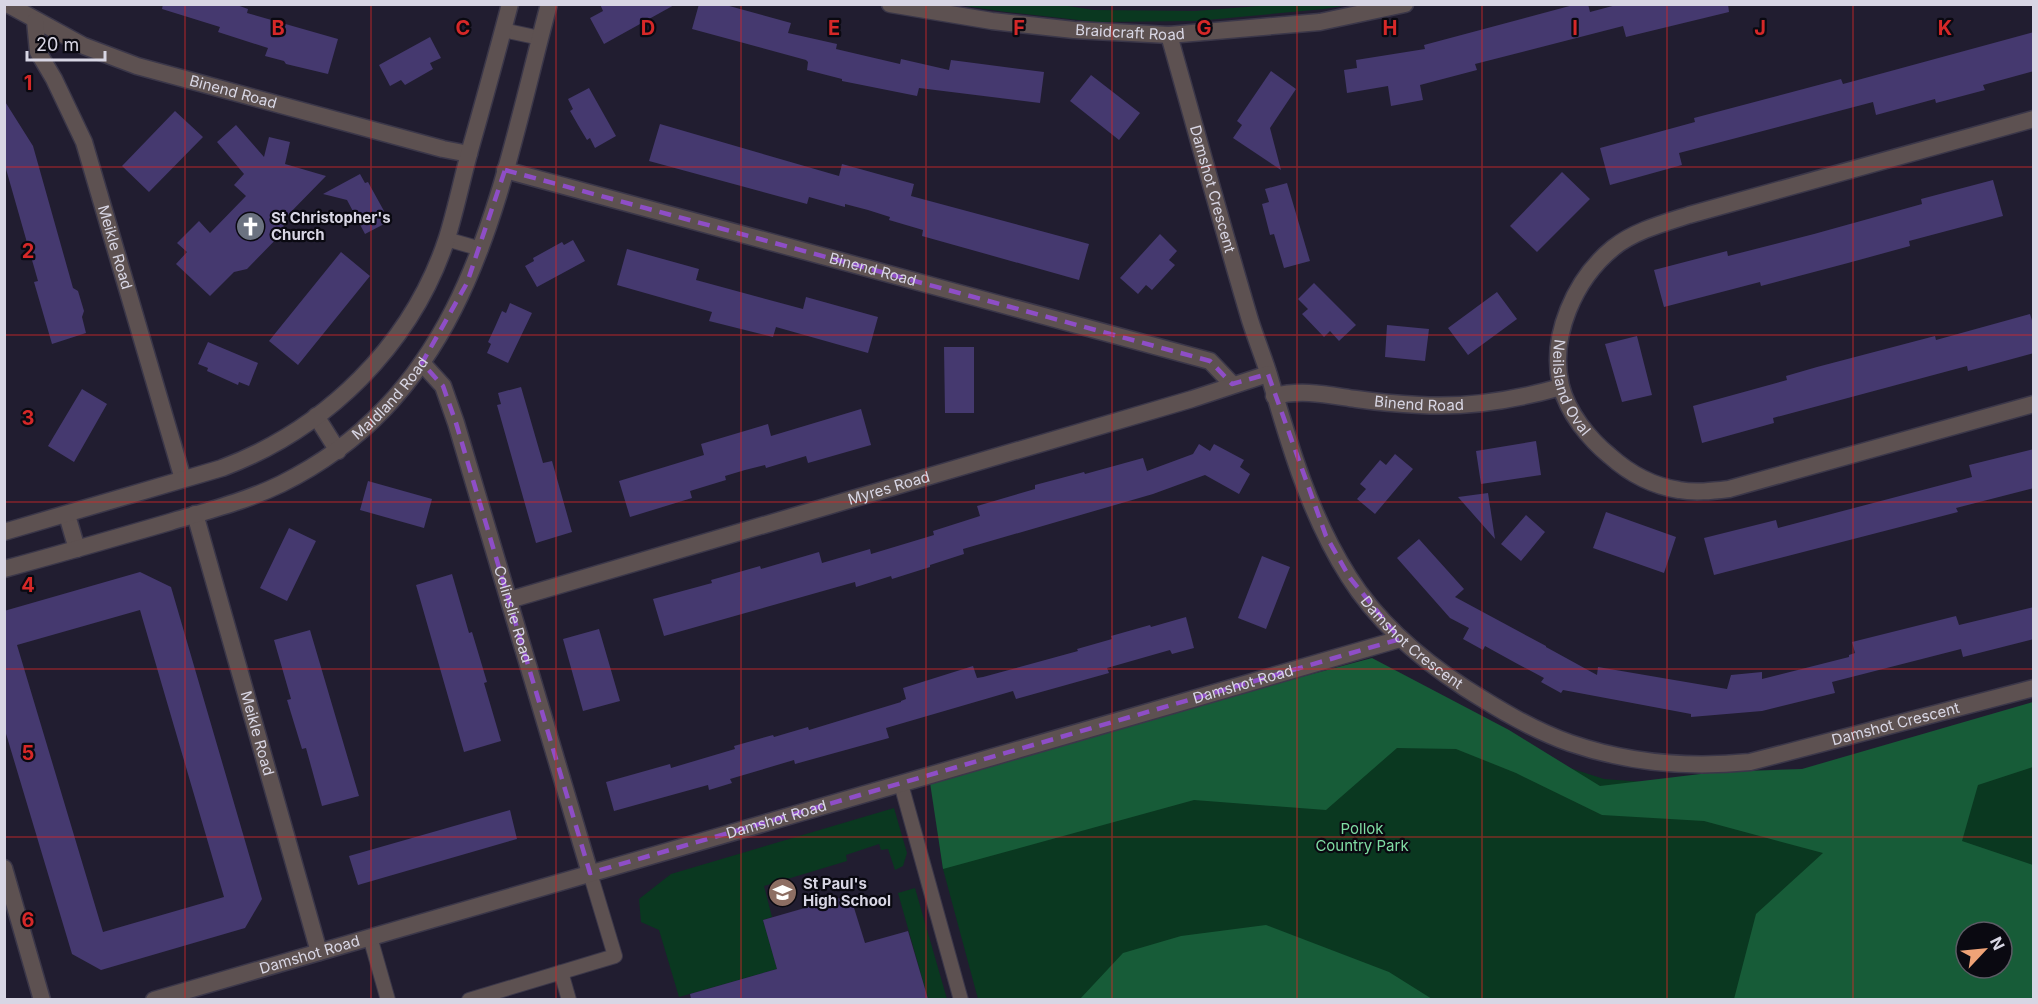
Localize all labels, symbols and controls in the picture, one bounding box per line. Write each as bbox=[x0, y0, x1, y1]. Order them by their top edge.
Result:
text: B bbox=[271, 16, 285, 40]
text: C bbox=[456, 16, 470, 40]
text: D bbox=[641, 16, 655, 40]
text: E bbox=[828, 16, 840, 40]
text: F bbox=[1013, 16, 1025, 40]
text: G bbox=[1196, 16, 1212, 40]
text: H bbox=[1383, 16, 1397, 40]
text: I bbox=[1572, 16, 1578, 40]
text: J bbox=[1754, 16, 1766, 40]
text: K bbox=[1938, 16, 1952, 40]
street label: Braidcraft Road bbox=[1075, 20, 1186, 44]
scale bar bbox=[27, 24, 105, 62]
text: 20 m bbox=[36, 34, 79, 55]
text: 1 bbox=[24, 71, 32, 95]
street label: Binend Road bbox=[188, 71, 279, 112]
street label: Damshot Crescent bbox=[1186, 123, 1240, 255]
street label: Meikle Road bbox=[94, 203, 137, 292]
place label: St Christopher's Church bbox=[271, 208, 391, 244]
church icon: St Christopher's Church bbox=[234, 211, 266, 243]
text: 2 bbox=[22, 239, 34, 263]
street label: Binend Road bbox=[827, 248, 919, 290]
street label: Neilsland Oval bbox=[1549, 338, 1595, 439]
street label: Maidland Road bbox=[348, 353, 432, 444]
street label: Binend Road bbox=[1373, 391, 1464, 415]
text: 3 bbox=[22, 406, 34, 430]
street label: Myres Road bbox=[846, 467, 932, 509]
street label: Colinslie Road bbox=[490, 563, 537, 665]
text: 4 bbox=[21, 573, 35, 597]
street label: Damshot Crescent bbox=[1357, 592, 1467, 693]
street label: Damshot Road bbox=[1191, 660, 1295, 707]
street label: Meikle Road bbox=[237, 689, 279, 778]
street label: Damshot Crescent bbox=[1830, 698, 1962, 749]
text: 5 bbox=[22, 741, 34, 765]
street label: Damshot Road bbox=[724, 796, 829, 843]
park label: Pollok Country Park bbox=[1315, 819, 1409, 855]
place label: St Paul's High School bbox=[803, 874, 891, 910]
school or university icon: St Paul's High School bbox=[766, 877, 798, 909]
text: 6 bbox=[22, 908, 35, 932]
north arrow bbox=[1954, 920, 2014, 980]
street label: Damshot Road bbox=[257, 931, 362, 978]
text: N bbox=[1986, 934, 2009, 953]

